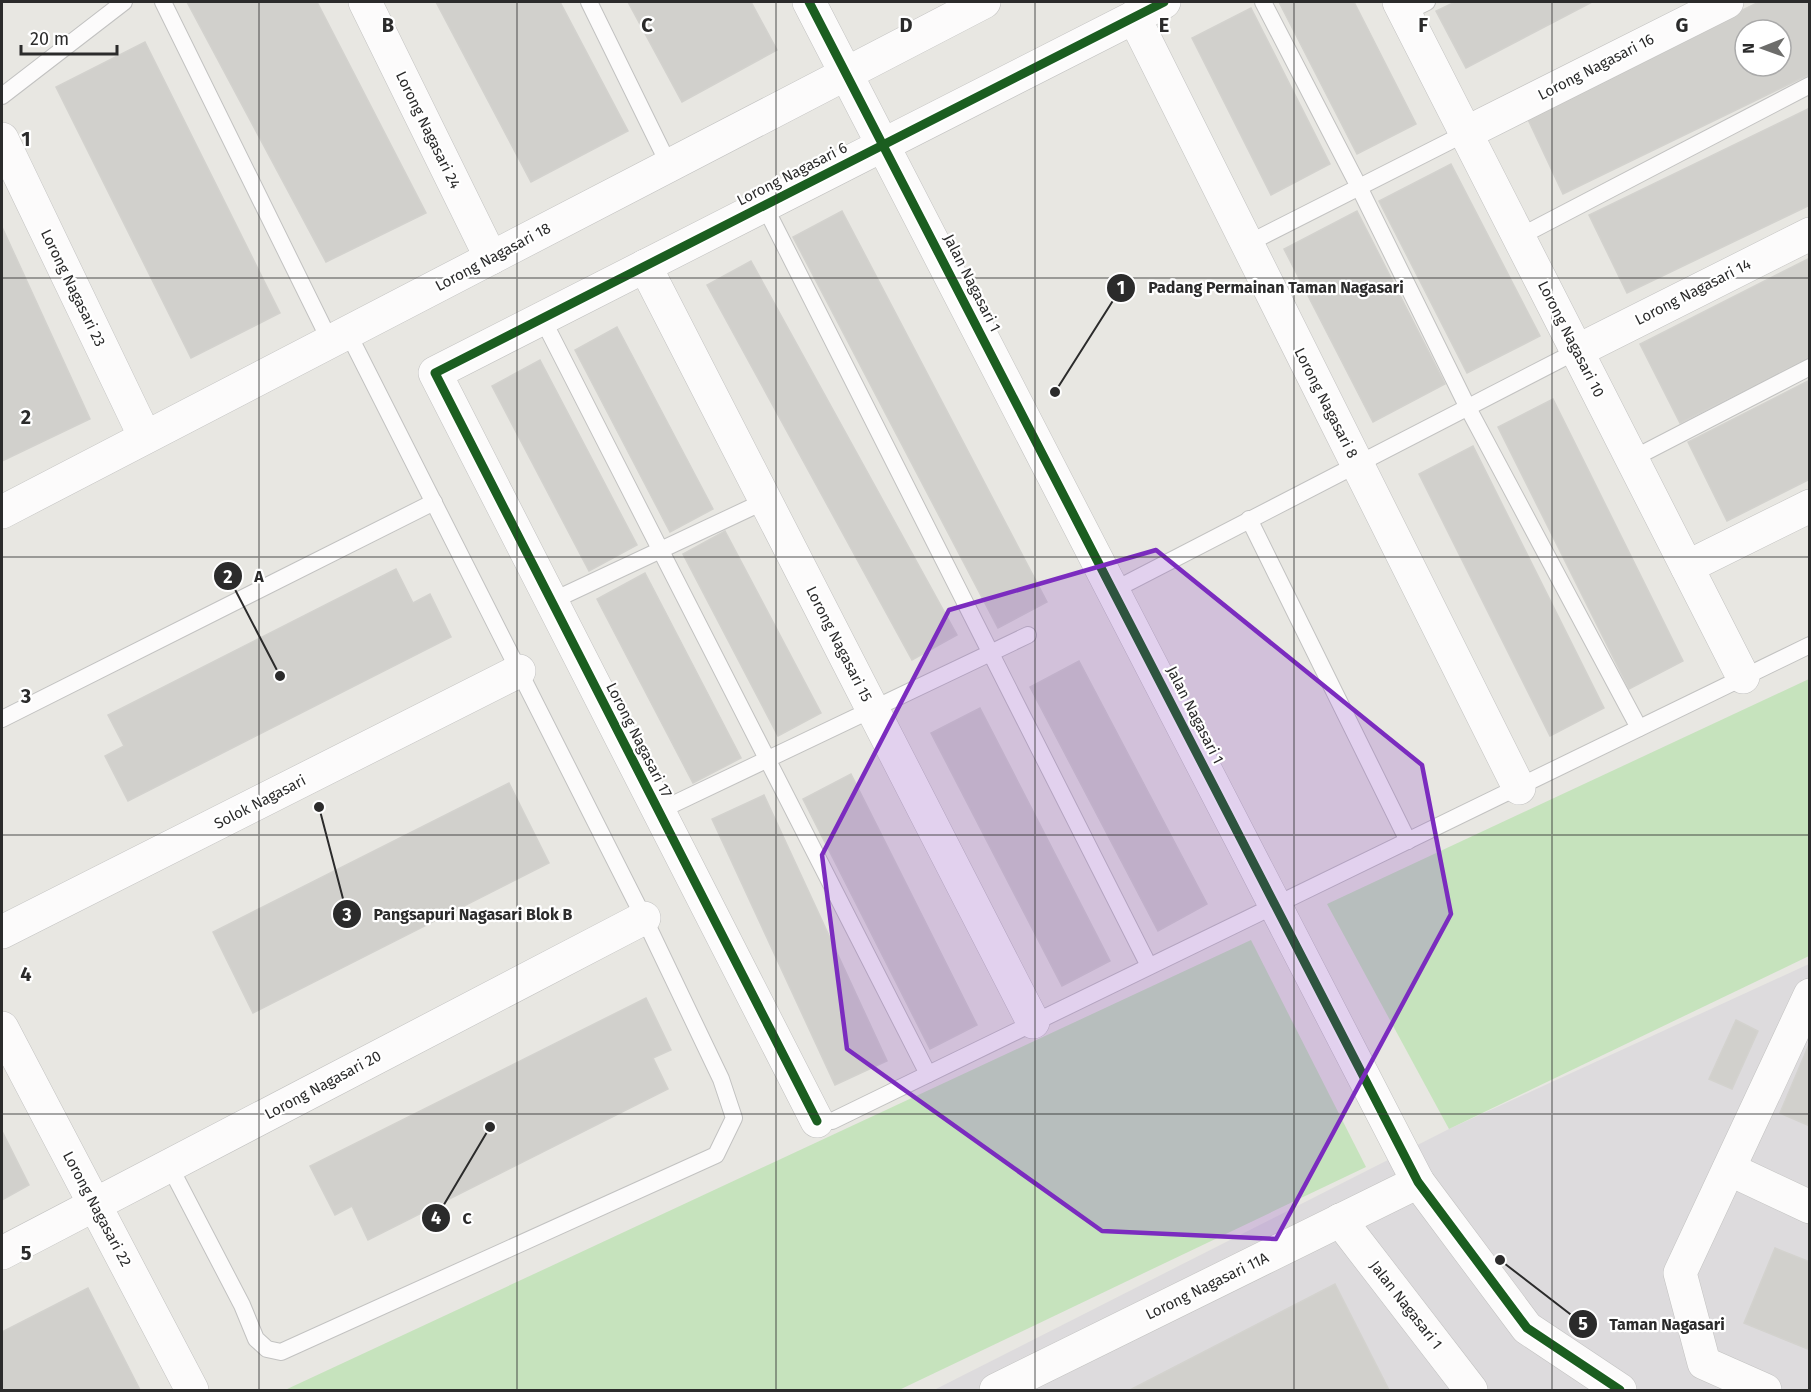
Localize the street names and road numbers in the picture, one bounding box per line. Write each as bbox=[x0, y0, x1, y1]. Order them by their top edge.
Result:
street label: Lorong Nagasari 16 bbox=[1535, 30, 1657, 104]
street label: Lorong Nagasari 24 bbox=[392, 68, 464, 192]
street label: Lorong Nagasari 6 bbox=[734, 138, 850, 210]
street label: Lorong Nagasari 18 bbox=[432, 219, 554, 295]
street label: Lorong Nagasari 23 bbox=[37, 226, 109, 350]
street label: Jalan Nagasari 1 bbox=[940, 231, 1004, 335]
street label: Lorong Nagasari 14 bbox=[1632, 255, 1754, 329]
street label: Lorong Nagasari 10 bbox=[1534, 278, 1608, 400]
street label: Lorong Nagasari 8 bbox=[1290, 345, 1362, 461]
street label: Lorong Nagasari 15 bbox=[802, 583, 876, 705]
street label: Jalan Nagasari 1 bbox=[1163, 663, 1227, 767]
street label: Lorong Nagasari 17 bbox=[602, 680, 676, 801]
street label: Solok Nagasari bbox=[211, 771, 309, 833]
street label: Lorong Nagasari 20 bbox=[262, 1047, 384, 1123]
street label: Lorong Nagasari 22 bbox=[59, 1148, 135, 1270]
street label: Lorong Nagasari 11A bbox=[1143, 1248, 1272, 1324]
street label: Jalan Nagasari 1 bbox=[1366, 1257, 1446, 1353]

